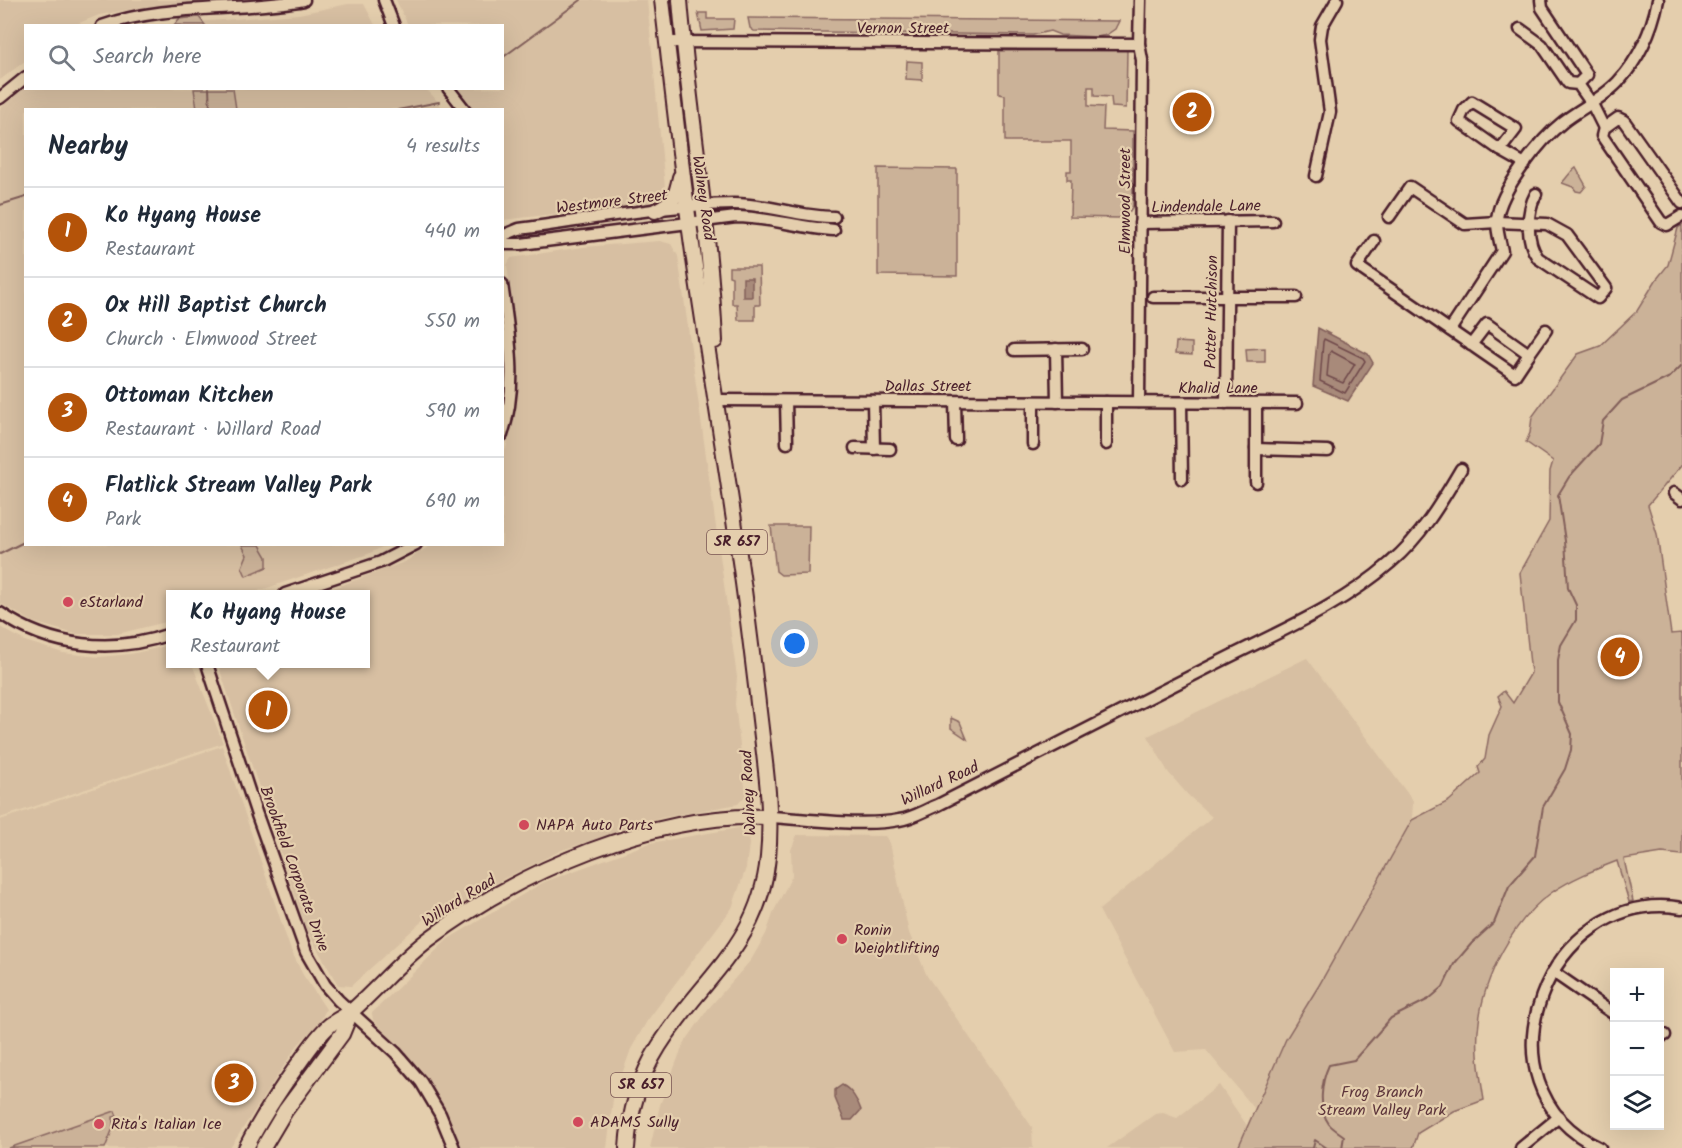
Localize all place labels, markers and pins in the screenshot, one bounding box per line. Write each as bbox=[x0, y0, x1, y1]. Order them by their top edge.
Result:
pin: 2 bbox=[1172, 90, 1212, 134]
place label: eStarland bbox=[80, 590, 144, 615]
marker: eStarland bbox=[61, 595, 75, 609]
pin: 4 bbox=[1600, 634, 1640, 680]
pin: 1 bbox=[248, 688, 288, 732]
place label: NAPA Auto Parts bbox=[536, 813, 653, 838]
marker: NAPA Auto Parts bbox=[517, 818, 531, 832]
place label: Ronin Weightlifting bbox=[854, 918, 940, 961]
marker: Ronin Weightlifting bbox=[835, 932, 849, 946]
pin: 3 bbox=[214, 1060, 254, 1106]
place label: ADAMS Sully bbox=[590, 1110, 679, 1135]
place label: Rita's Italian Ice bbox=[111, 1112, 222, 1137]
marker: ADAMS Sully bbox=[571, 1115, 585, 1129]
marker: Rita's Italian Ice bbox=[92, 1117, 106, 1131]

